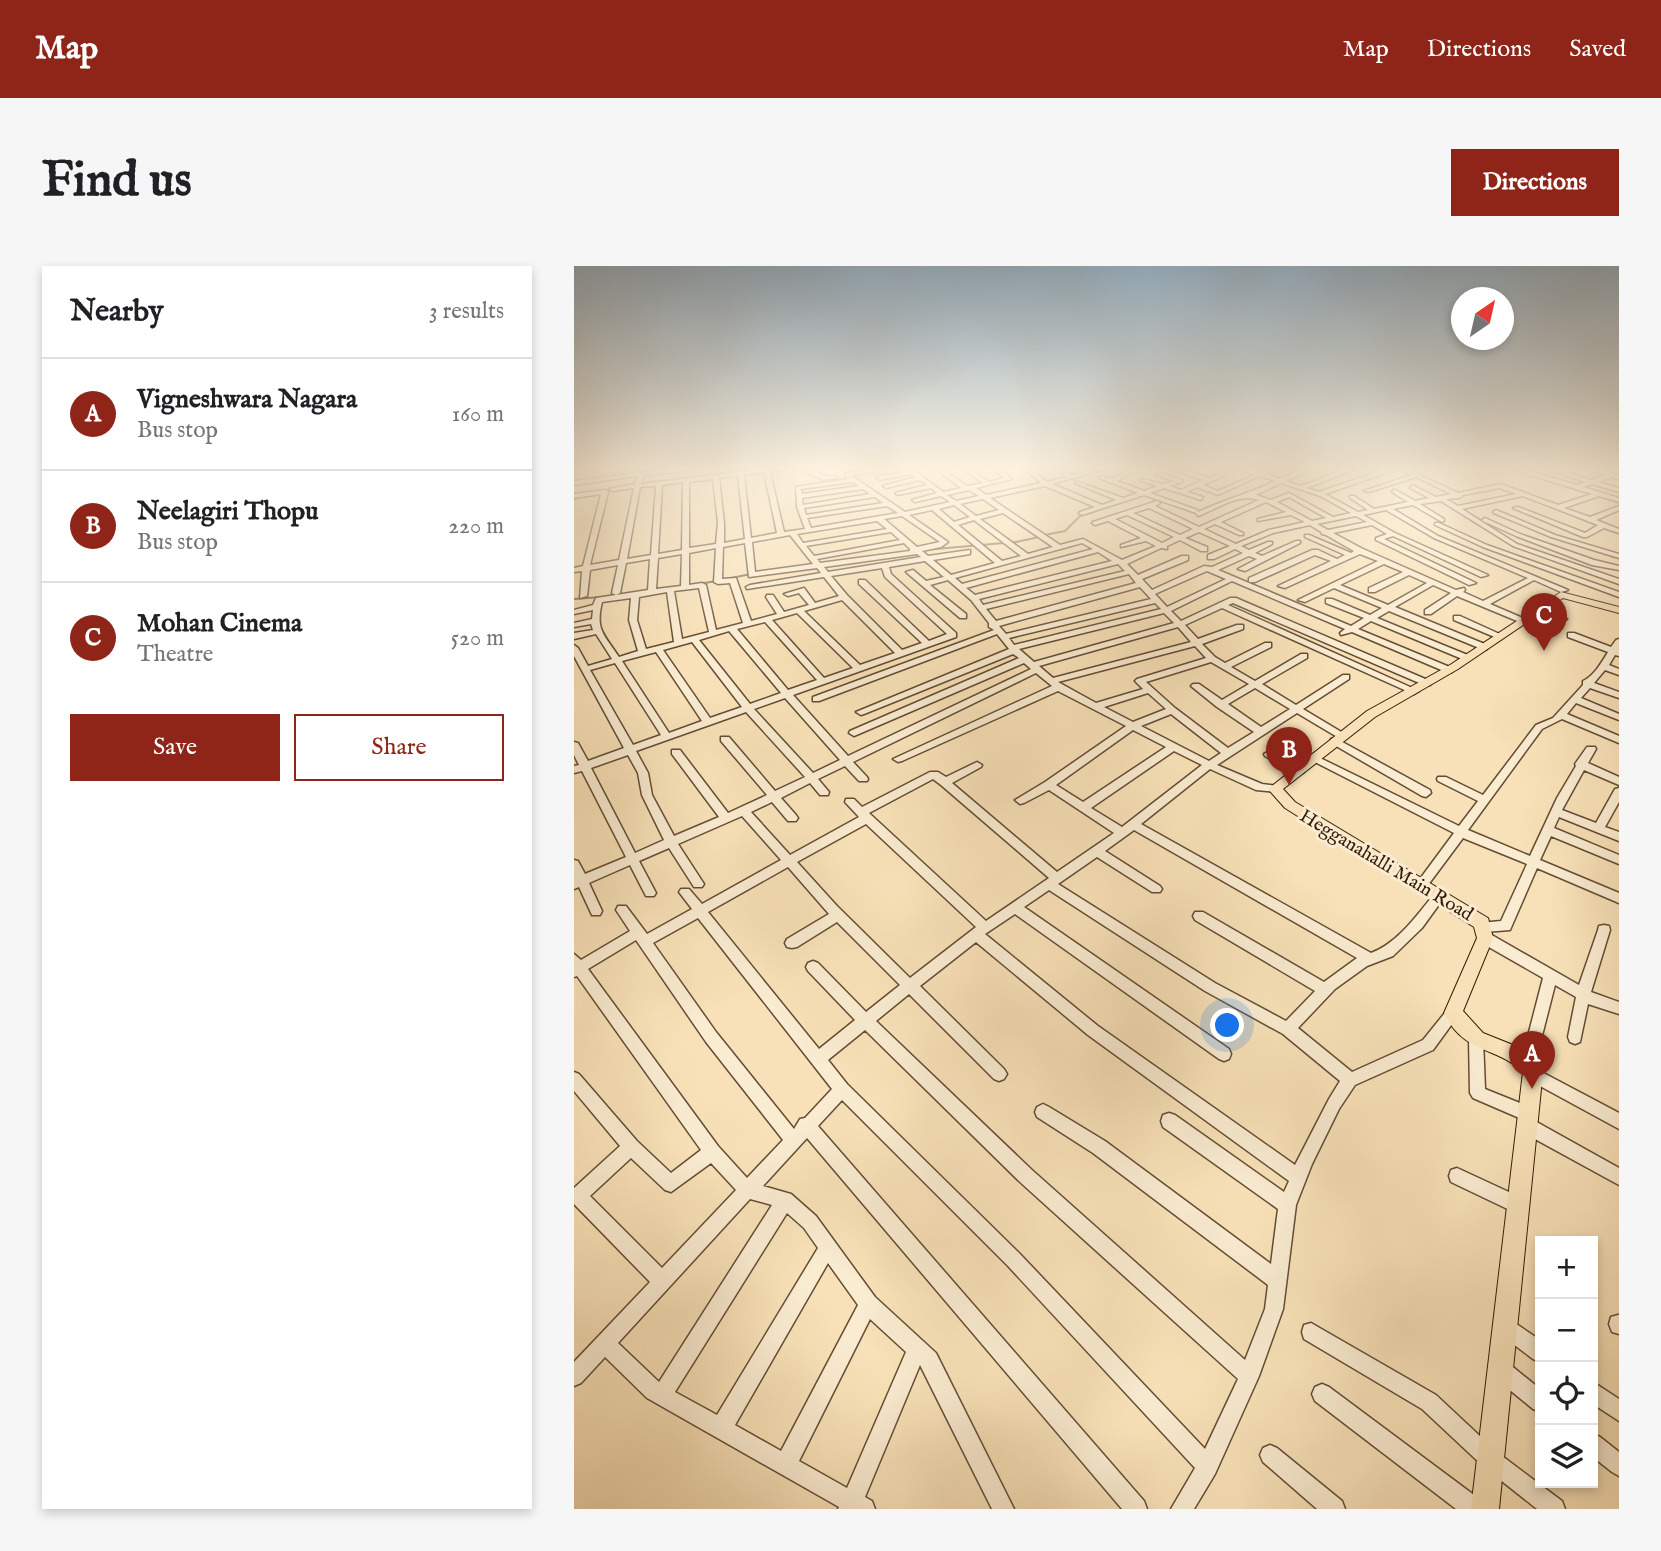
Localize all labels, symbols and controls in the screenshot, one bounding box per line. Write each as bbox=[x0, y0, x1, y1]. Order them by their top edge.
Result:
text: Map bbox=[35, 28, 98, 70]
text: Map bbox=[1343, 34, 1389, 65]
text: Directions bbox=[1427, 34, 1531, 65]
text: Saved bbox=[1569, 34, 1626, 65]
button: Directions bbox=[1451, 149, 1619, 216]
text: Find us bbox=[42, 151, 192, 213]
north arrow bbox=[1451, 287, 1514, 350]
text: Nearby bbox=[70, 293, 163, 331]
text: 3 results bbox=[429, 297, 504, 326]
text: Vigneshwara Nagara bbox=[137, 383, 357, 416]
text: A bbox=[85, 400, 101, 429]
text: 160 m bbox=[452, 400, 504, 429]
text: Bus stop bbox=[137, 416, 218, 445]
text: Neelagiri Thopu bbox=[137, 495, 319, 528]
text: B bbox=[85, 512, 101, 541]
text: 220 m bbox=[448, 512, 504, 541]
text: Bus stop bbox=[137, 528, 218, 557]
pin: C bbox=[1521, 593, 1567, 651]
text: Mohan Cinema bbox=[137, 607, 302, 640]
text: C bbox=[85, 624, 101, 653]
text: 520 m bbox=[451, 624, 504, 653]
text: Theatre bbox=[137, 640, 213, 669]
button: Save bbox=[70, 714, 280, 781]
button: Share bbox=[294, 714, 504, 781]
pin: B bbox=[1266, 727, 1312, 785]
street label: Hegganahalli Main Road bbox=[1295, 804, 1478, 928]
your location bbox=[1210, 1008, 1244, 1042]
pin: A bbox=[1509, 1031, 1555, 1089]
map controls bbox=[1535, 1236, 1598, 1488]
button: + bbox=[1535, 1236, 1598, 1299]
button: − bbox=[1535, 1299, 1598, 1362]
button: locate bbox=[1535, 1362, 1598, 1425]
button: layers bbox=[1535, 1425, 1598, 1488]

